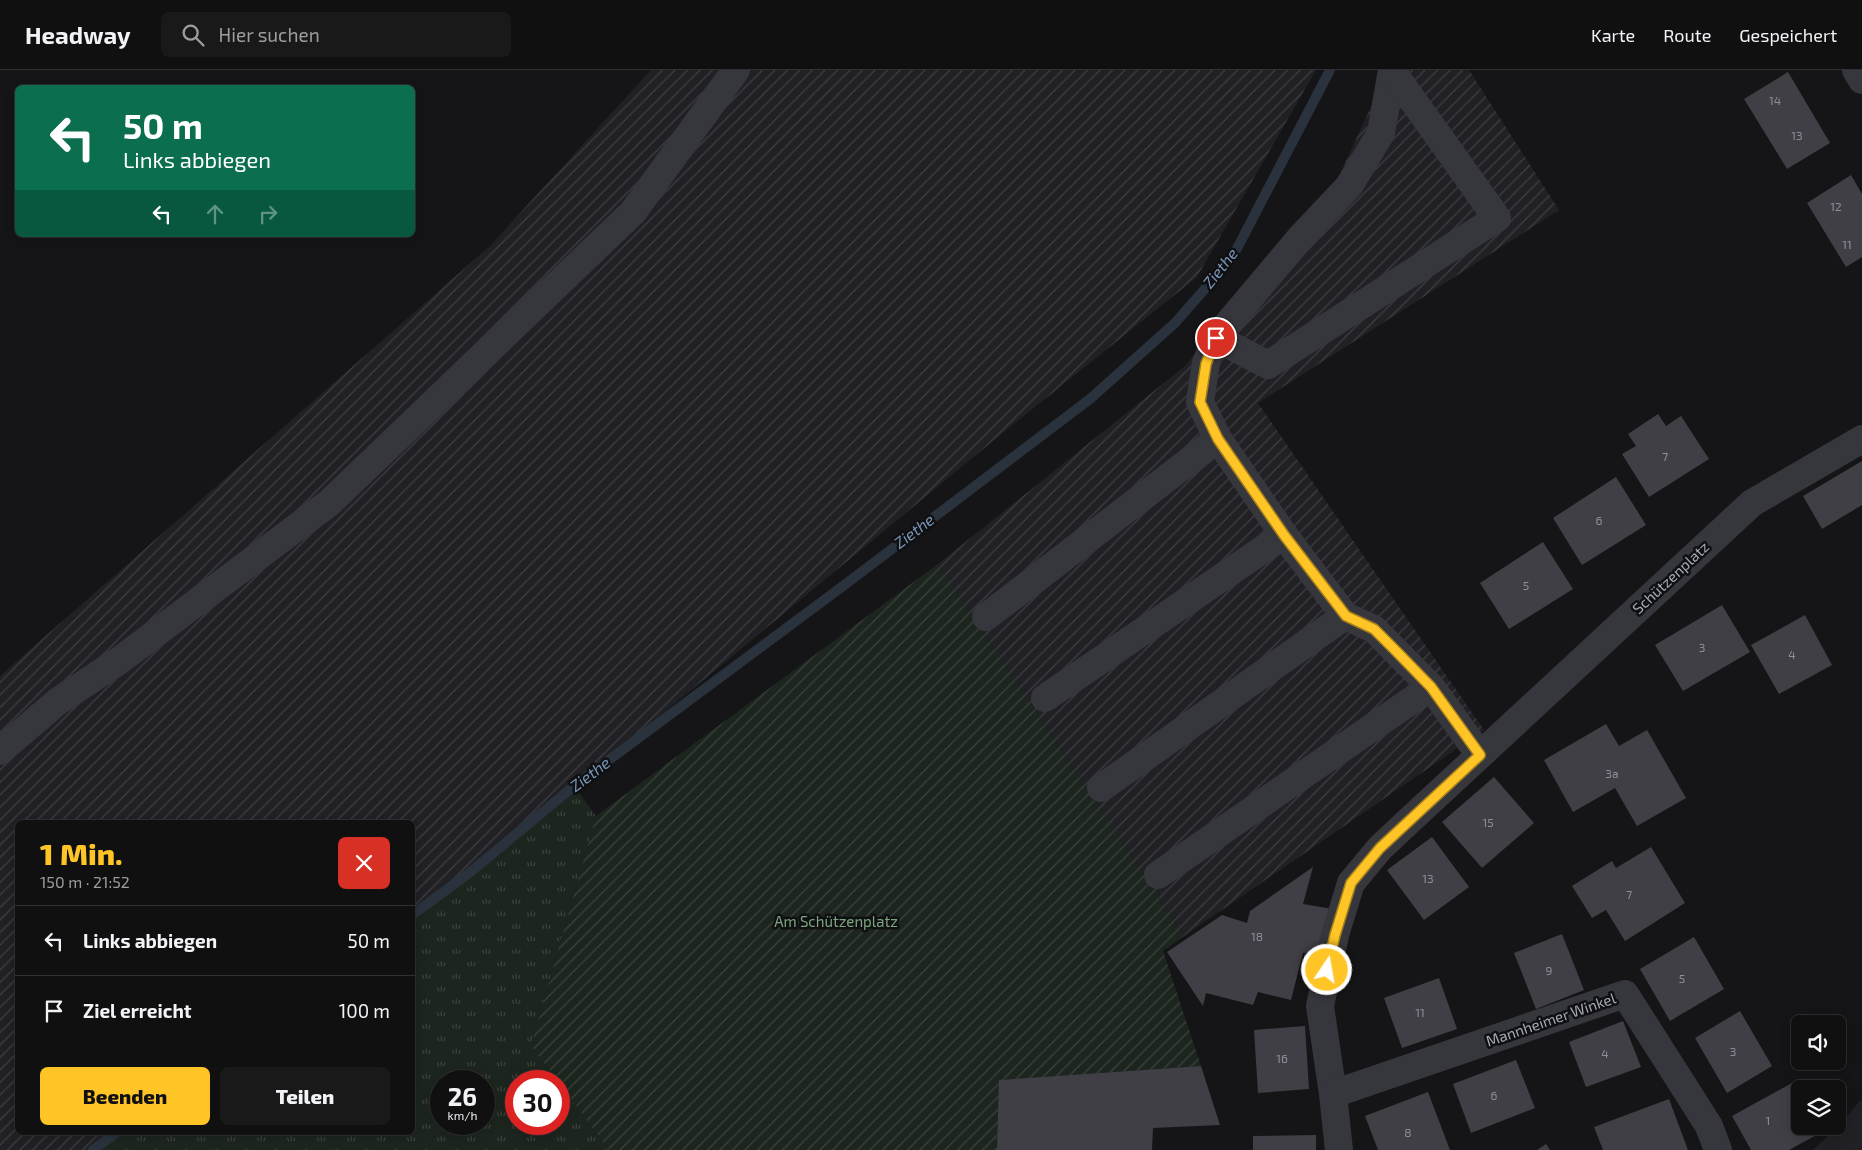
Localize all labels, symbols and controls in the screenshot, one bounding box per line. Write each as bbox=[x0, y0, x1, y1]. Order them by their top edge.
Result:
search box bbox=[161, 12, 511, 57]
text: Headway bbox=[25, 20, 131, 49]
icon: search bbox=[179, 21, 207, 49]
text: Hier suchen bbox=[219, 23, 320, 46]
text: Karte bbox=[1591, 24, 1635, 46]
text: Route bbox=[1663, 24, 1711, 46]
text: Gespeichert bbox=[1739, 24, 1837, 46]
house number: 14 bbox=[1769, 93, 1781, 107]
text: 50 m bbox=[123, 104, 203, 146]
icon: left bbox=[40, 105, 105, 170]
house number: 13 bbox=[1791, 128, 1803, 142]
text: Links abbiegen bbox=[123, 146, 271, 172]
house number: 12 bbox=[1830, 199, 1842, 213]
icon: left bbox=[148, 200, 176, 228]
icon: ahead bbox=[201, 200, 229, 228]
icon: right bbox=[254, 200, 282, 228]
house number: 11 bbox=[1842, 237, 1852, 251]
water label: Ziethe bbox=[1198, 244, 1241, 291]
pin bbox=[1195, 317, 1237, 359]
icon: arrive bbox=[1202, 324, 1230, 352]
house number: 7 bbox=[1662, 449, 1668, 463]
water label: Ziethe bbox=[890, 509, 938, 552]
house number: 6 bbox=[1596, 513, 1603, 527]
street label: Schützenplatz bbox=[1628, 537, 1712, 617]
house number: 5 bbox=[1523, 578, 1529, 592]
house number: 3 bbox=[1699, 640, 1705, 654]
house number: 4 bbox=[1788, 647, 1796, 661]
water label: Ziethe bbox=[566, 752, 614, 795]
house number: 3a bbox=[1605, 766, 1619, 780]
house number: 15 bbox=[1482, 815, 1494, 829]
text: 1 Min. bbox=[40, 835, 123, 871]
button: close bbox=[338, 837, 390, 889]
house number: 13 bbox=[1422, 871, 1434, 885]
text: 150 m · 21:52 bbox=[40, 872, 130, 891]
house number: 7 bbox=[1626, 887, 1632, 901]
park label: Am Schützenplatz bbox=[774, 912, 898, 930]
icon: left bbox=[40, 927, 68, 955]
text: Links abbiegen bbox=[83, 929, 217, 952]
text: 50 m bbox=[347, 929, 390, 952]
house number: 18 bbox=[1251, 929, 1263, 943]
position arrow bbox=[1300, 943, 1352, 995]
house number: 9 bbox=[1546, 963, 1553, 977]
house number: 5 bbox=[1679, 971, 1685, 985]
street label: Mannheimer Winkel bbox=[1483, 988, 1618, 1050]
icon: arrive bbox=[40, 997, 68, 1025]
text: Ziel erreicht bbox=[83, 999, 192, 1022]
text: 100 m bbox=[339, 999, 390, 1022]
house number: 11 bbox=[1415, 1005, 1425, 1019]
map controls bbox=[1791, 1015, 1846, 1135]
button: sound bbox=[1791, 1015, 1846, 1070]
house number: 3 bbox=[1730, 1044, 1736, 1058]
house number: 4 bbox=[1601, 1046, 1609, 1060]
house number: 16 bbox=[1276, 1051, 1288, 1065]
button: Beenden bbox=[40, 1067, 210, 1125]
button: Teilen bbox=[220, 1067, 390, 1125]
speed limit sign: 30 bbox=[505, 1070, 570, 1135]
button: layers bbox=[1791, 1080, 1846, 1135]
text: 26 bbox=[448, 1081, 477, 1111]
house number: 6 bbox=[1491, 1088, 1498, 1102]
text: km/h bbox=[448, 1108, 477, 1122]
house number: 1 bbox=[1766, 1113, 1770, 1127]
house number: 8 bbox=[1404, 1125, 1412, 1139]

